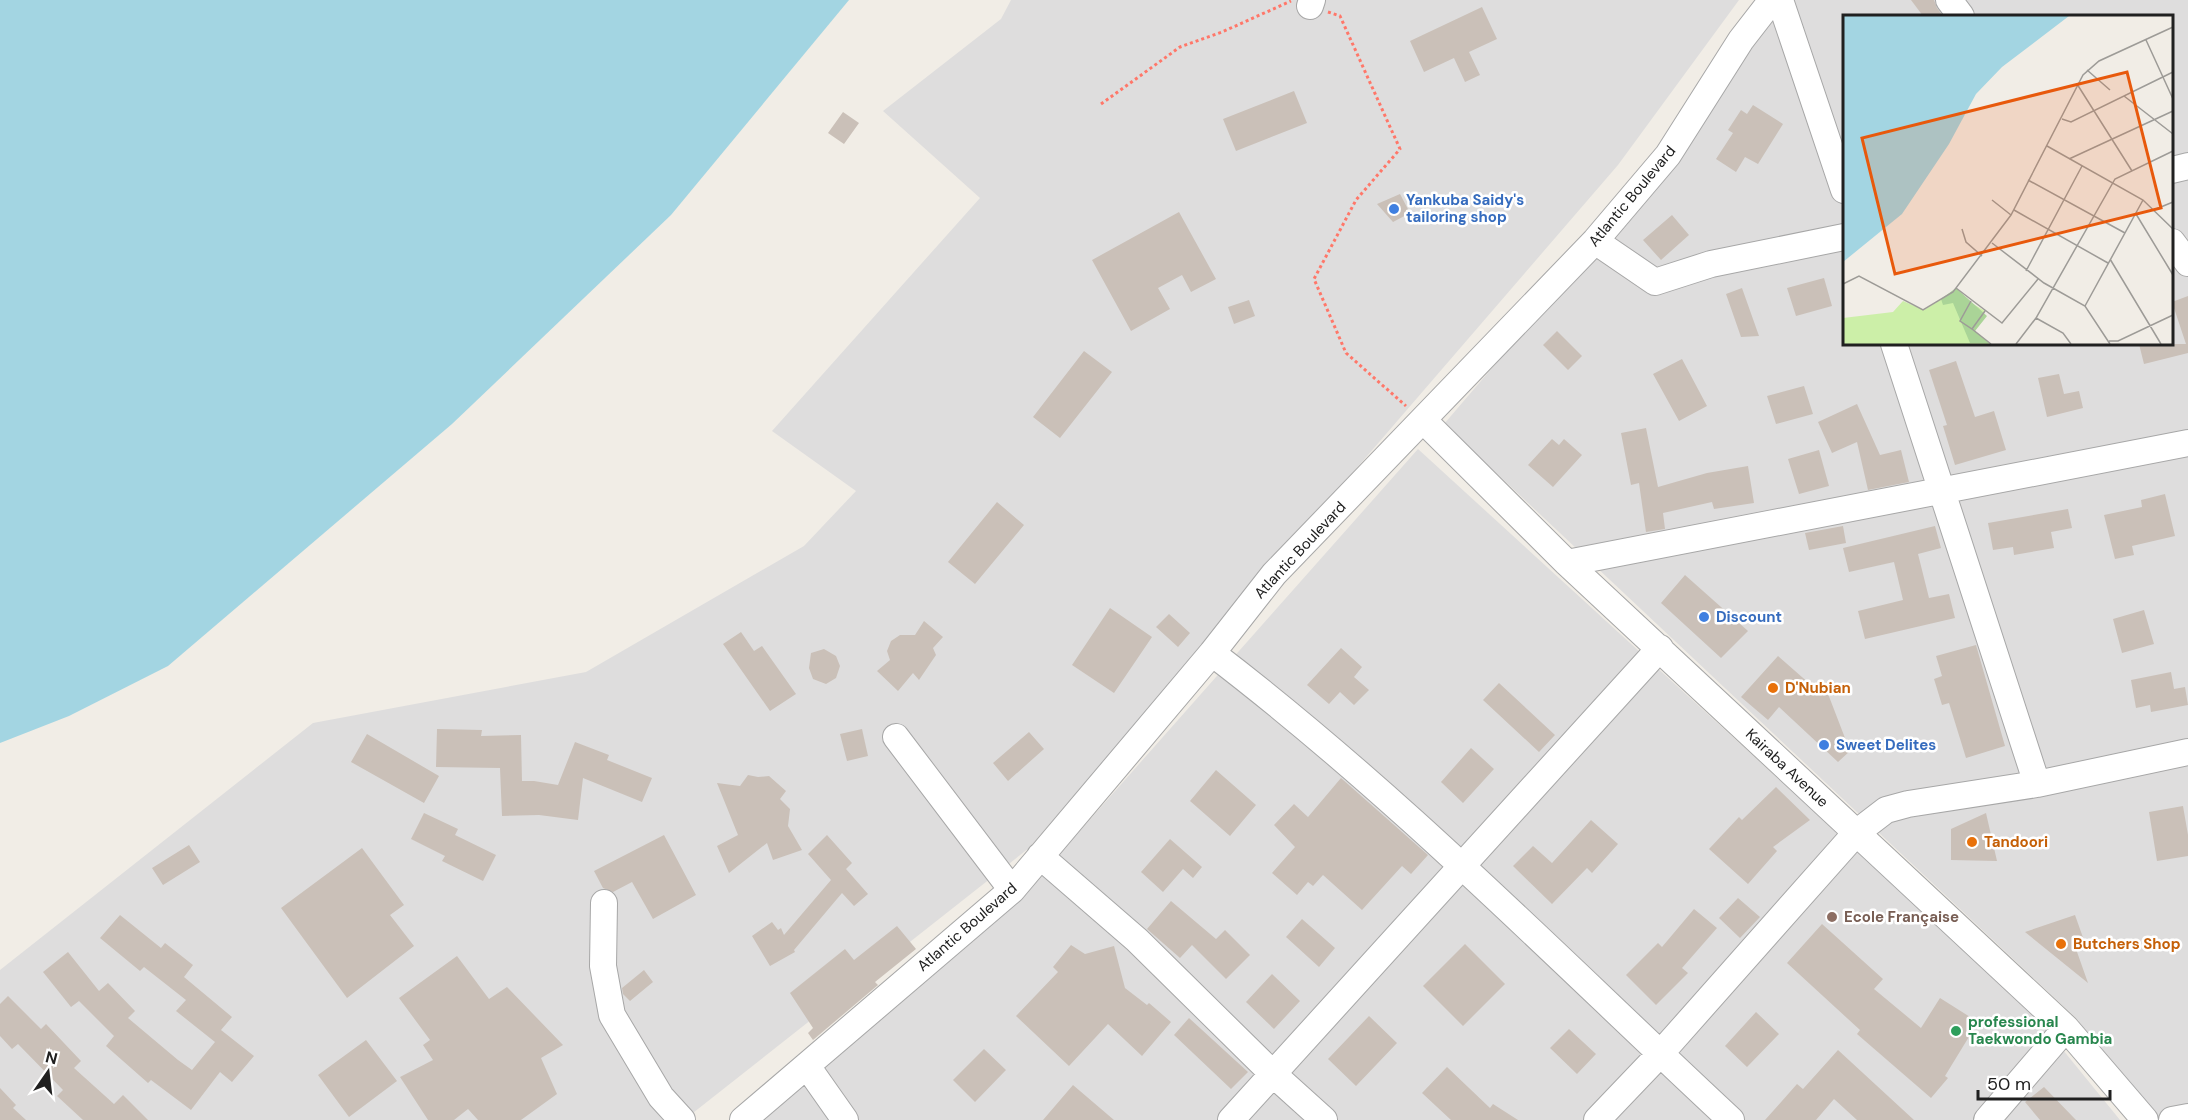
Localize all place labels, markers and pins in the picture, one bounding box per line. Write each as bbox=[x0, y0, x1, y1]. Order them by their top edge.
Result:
place label: Yankuba Saidy's tailoring shop bbox=[1406, 190, 1524, 227]
marker: Yankuba Saidy's tailoring shop bbox=[1387, 202, 1401, 216]
place label: Discount bbox=[1716, 607, 1782, 627]
marker: Discount bbox=[1697, 610, 1711, 624]
place label: D'Nubian bbox=[1785, 678, 1851, 698]
marker: D'Nubian bbox=[1766, 681, 1780, 695]
place label: Sweet Delites bbox=[1836, 735, 1936, 755]
marker: Sweet Delites bbox=[1817, 738, 1831, 752]
place label: Tandoori bbox=[1984, 832, 2048, 852]
marker: Tandoori bbox=[1965, 835, 1979, 849]
place label: Ecole Française bbox=[1844, 907, 1959, 927]
marker: Ecole Française bbox=[1825, 910, 1839, 924]
place label: Butchers Shop bbox=[2073, 934, 2181, 954]
marker: Butchers Shop bbox=[2054, 937, 2068, 951]
place label: professional Taekwondo Gambia bbox=[1968, 1012, 2112, 1049]
marker: professional Taekwondo Gambia bbox=[1949, 1024, 1963, 1038]

